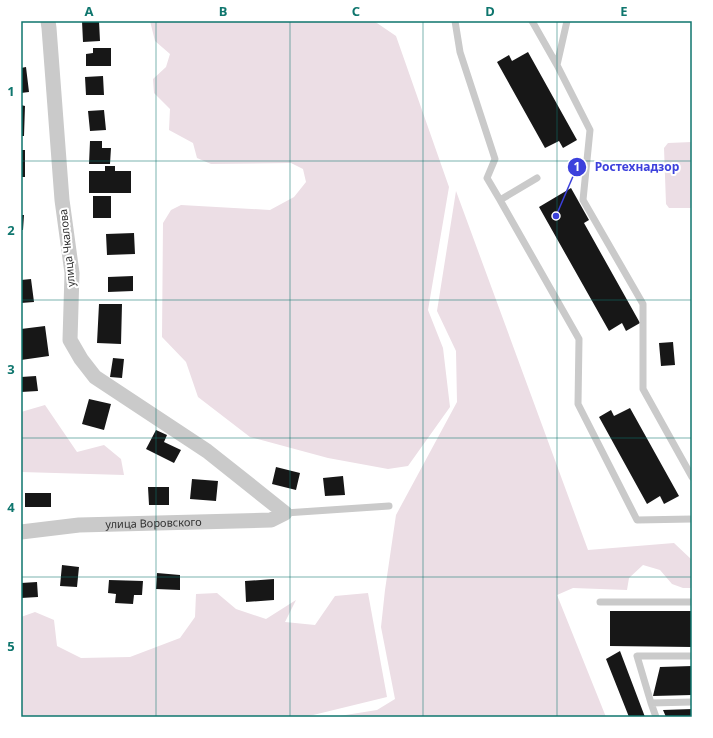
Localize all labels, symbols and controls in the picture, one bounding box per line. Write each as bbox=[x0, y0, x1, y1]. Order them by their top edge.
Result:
text: A bbox=[85, 2, 94, 20]
text: B bbox=[219, 2, 227, 20]
text: C bbox=[352, 2, 360, 20]
text: D bbox=[485, 2, 495, 20]
text: E bbox=[620, 2, 628, 20]
text: 1 bbox=[7, 82, 15, 100]
callout: Ростехнадзор bbox=[567, 155, 687, 179]
text: 1 bbox=[574, 158, 580, 175]
text: Ростехнадзор bbox=[595, 158, 680, 175]
street label: улица Чкалова bbox=[55, 208, 78, 288]
text: 2 bbox=[7, 221, 15, 239]
text: 3 bbox=[7, 360, 15, 378]
text: 4 bbox=[7, 498, 15, 516]
street label: улица Воровского bbox=[105, 514, 202, 531]
text: 5 bbox=[7, 637, 15, 655]

